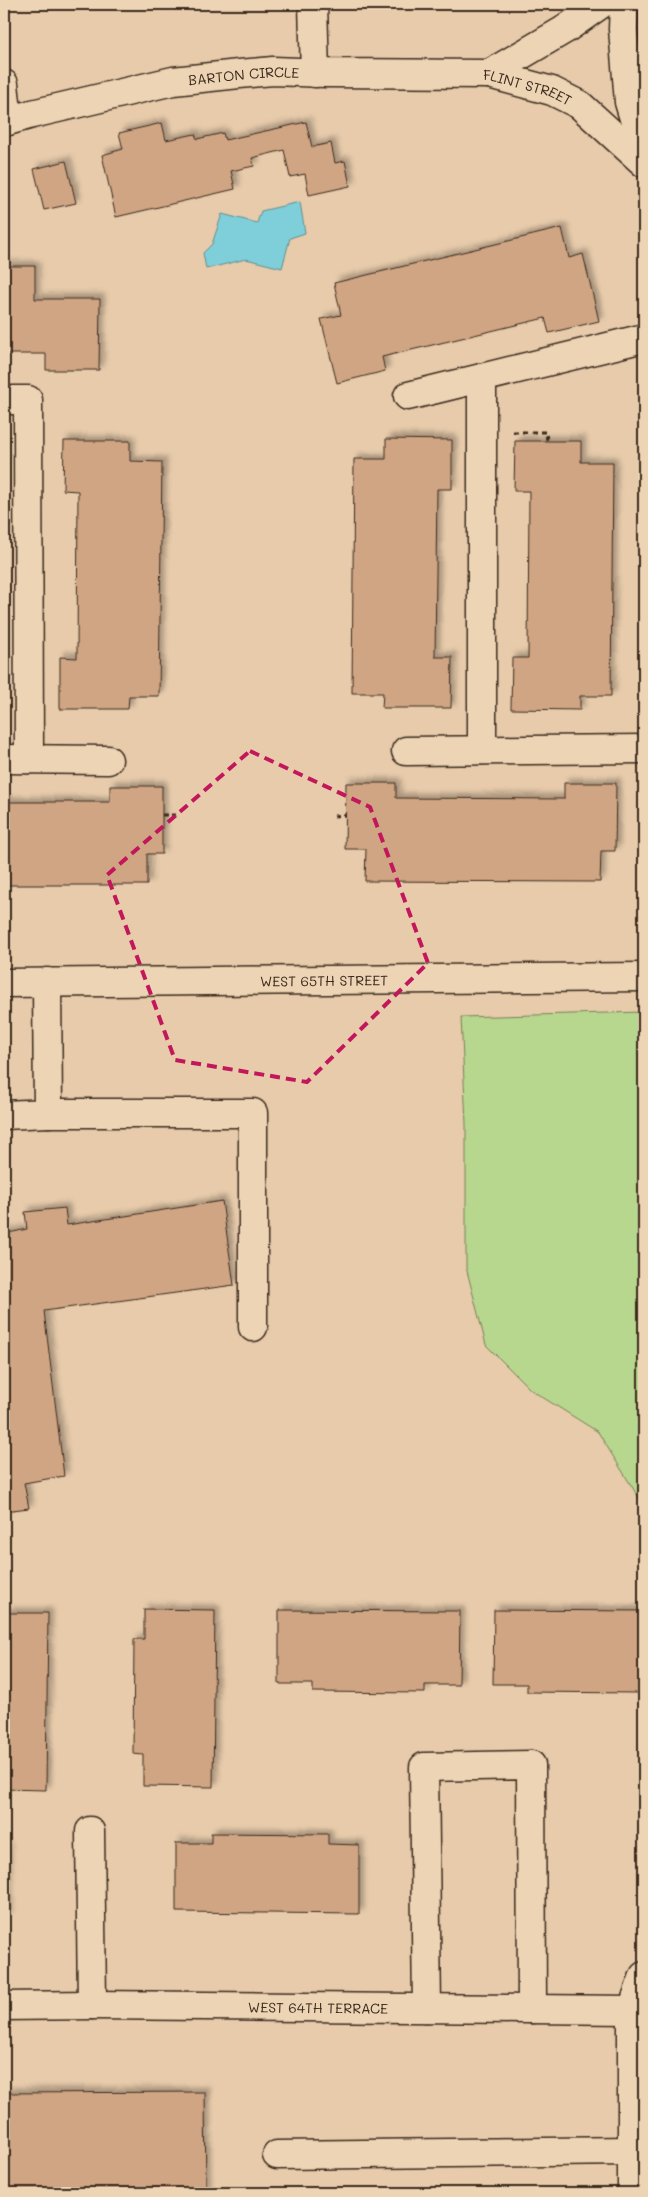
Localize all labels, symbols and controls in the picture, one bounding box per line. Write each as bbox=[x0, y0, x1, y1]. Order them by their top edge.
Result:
street label: BARTON CIRCLE bbox=[187, 61, 300, 89]
street label: FLINT STREET bbox=[483, 64, 576, 109]
street label: WEST 65TH STREET bbox=[260, 970, 388, 990]
street label: WEST 64TH TERRACE bbox=[248, 1997, 388, 2017]

